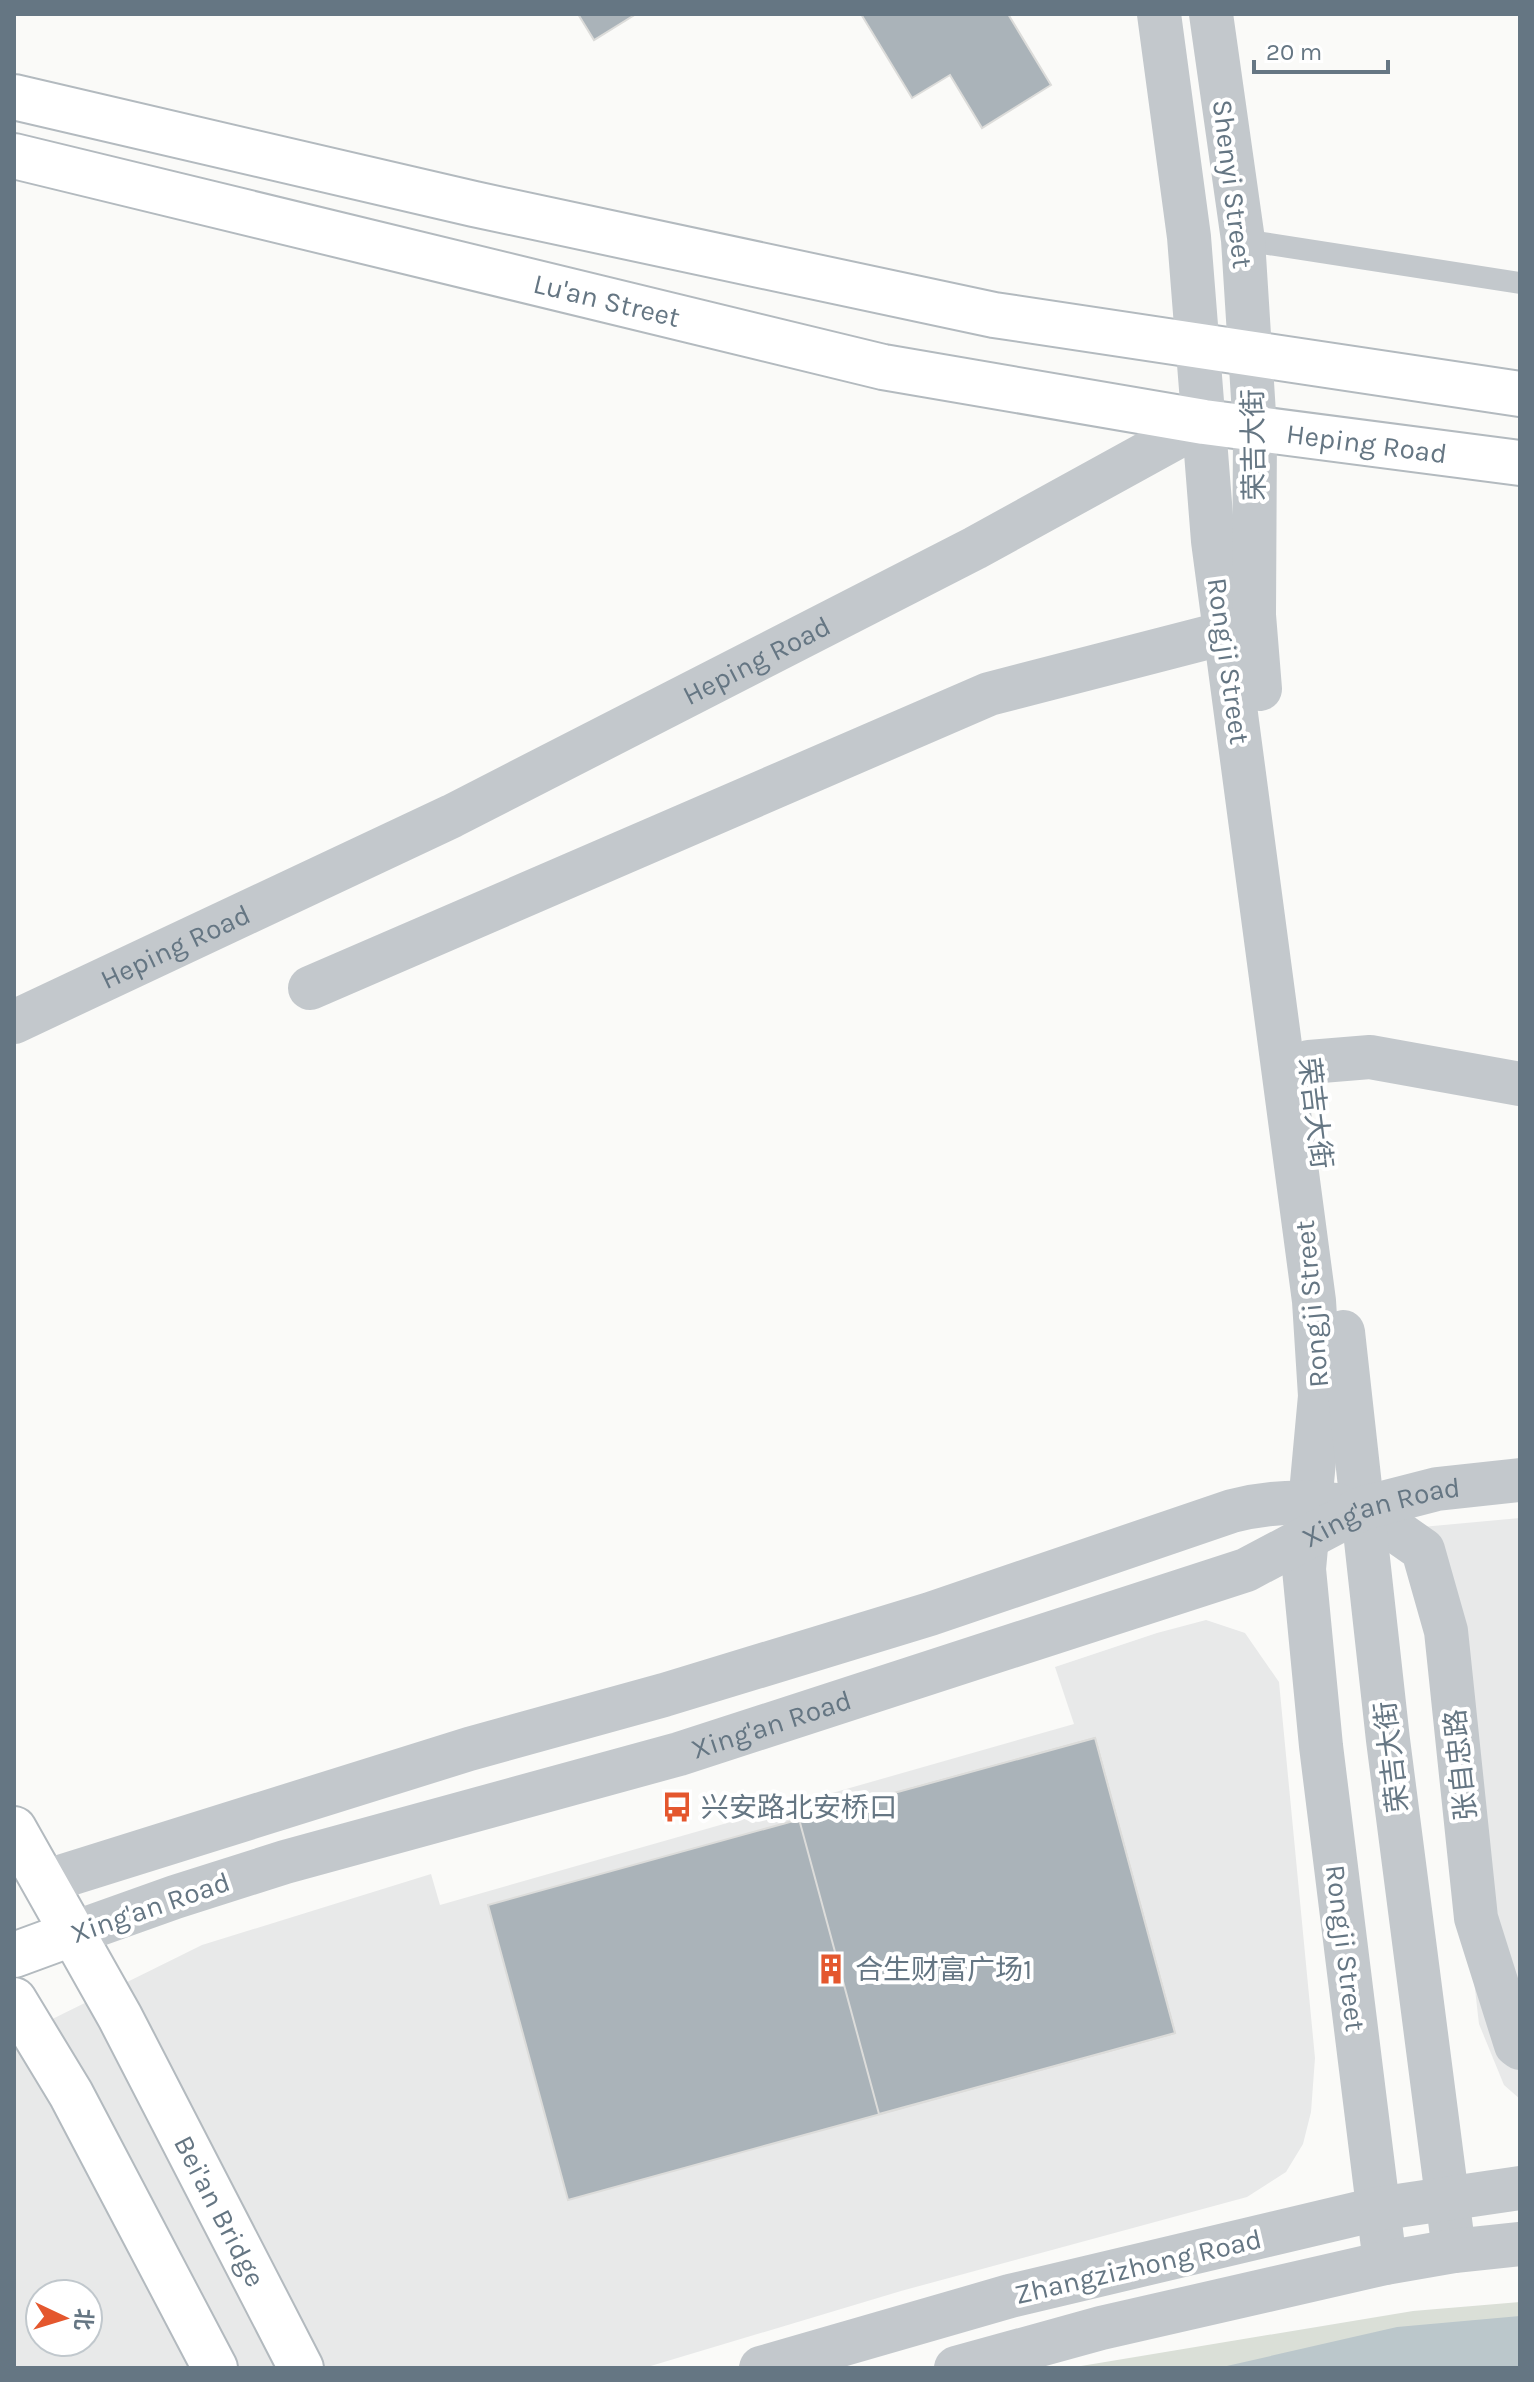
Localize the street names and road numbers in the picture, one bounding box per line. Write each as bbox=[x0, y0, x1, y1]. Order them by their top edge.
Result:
street label: Shenyi Street bbox=[1206, 98, 1259, 270]
street label: Lu'an Street bbox=[530, 267, 683, 334]
street label: 荣吉大街 bbox=[1236, 389, 1271, 501]
street label: Heping Road bbox=[1284, 417, 1449, 470]
street label: Rongji Street bbox=[1200, 576, 1257, 746]
street label: Heping Road bbox=[677, 609, 836, 712]
street label: Heping Road bbox=[95, 897, 255, 996]
street label: 荣吉大街 bbox=[1292, 1055, 1339, 1171]
street label: Rongji Street bbox=[1288, 1219, 1335, 1389]
street label: Xing'an Road bbox=[1296, 1471, 1462, 1554]
street label: Xing'an Road bbox=[687, 1683, 855, 1766]
street label: 荣吉大街 bbox=[1368, 1699, 1415, 1815]
street label: 张自忠路 bbox=[1438, 1708, 1483, 1822]
street label: Rongji Street bbox=[1319, 1863, 1372, 2033]
street label: Xing'an Road bbox=[66, 1865, 234, 1950]
street label: Bei'an Bridge bbox=[167, 2130, 272, 2292]
street label: Zhangzizhong Road bbox=[1011, 2222, 1265, 2311]

